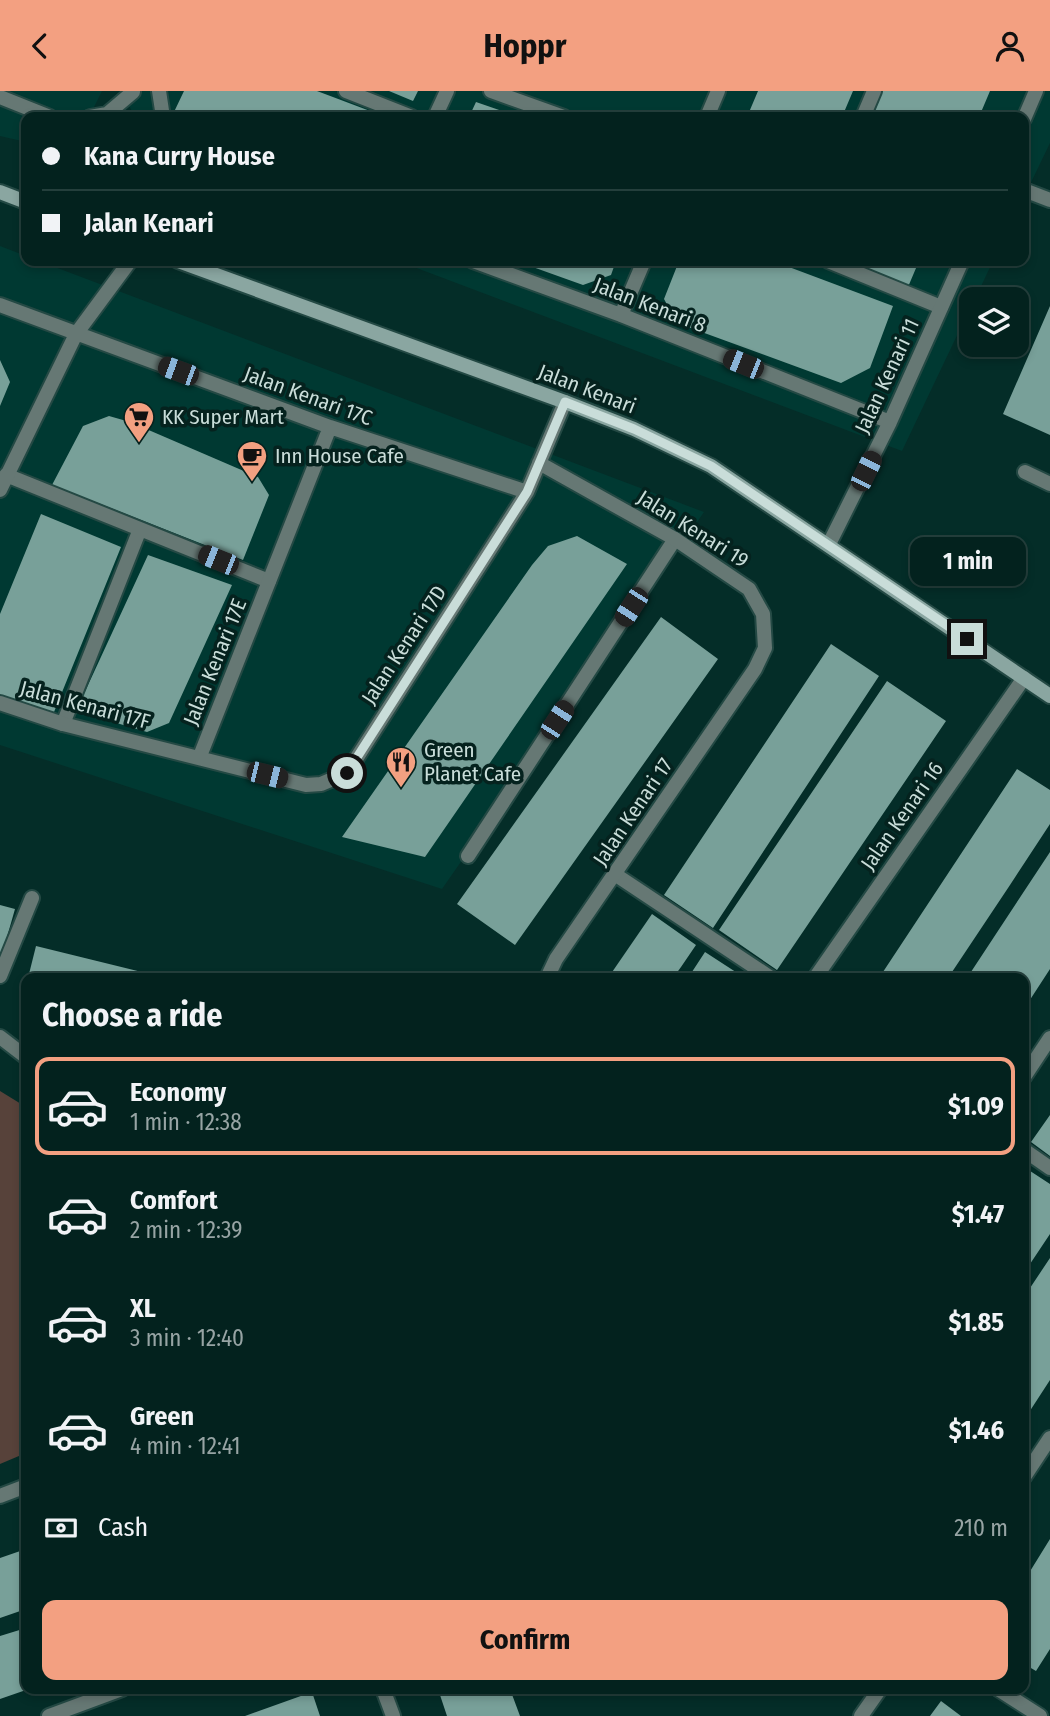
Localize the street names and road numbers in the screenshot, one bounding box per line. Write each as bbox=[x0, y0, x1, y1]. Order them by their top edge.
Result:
street label: Jalan Kenari 8 bbox=[590, 272, 710, 338]
street label: Jalan Kenari 11 bbox=[849, 314, 925, 438]
street label: Jalan Kenari bbox=[534, 358, 640, 420]
street label: Jalan Kenari 17C bbox=[240, 361, 376, 431]
street label: Jalan Kenari 19 bbox=[633, 485, 753, 573]
street label: Jalan Kenari 17D bbox=[356, 581, 452, 709]
street label: Jalan Kenari 17E bbox=[178, 595, 252, 729]
street label: Jalan Kenari 17F bbox=[17, 675, 153, 735]
street label: Jalan Kenari 17 bbox=[587, 753, 679, 871]
street label: Jalan Kenari 16 bbox=[855, 757, 949, 875]

